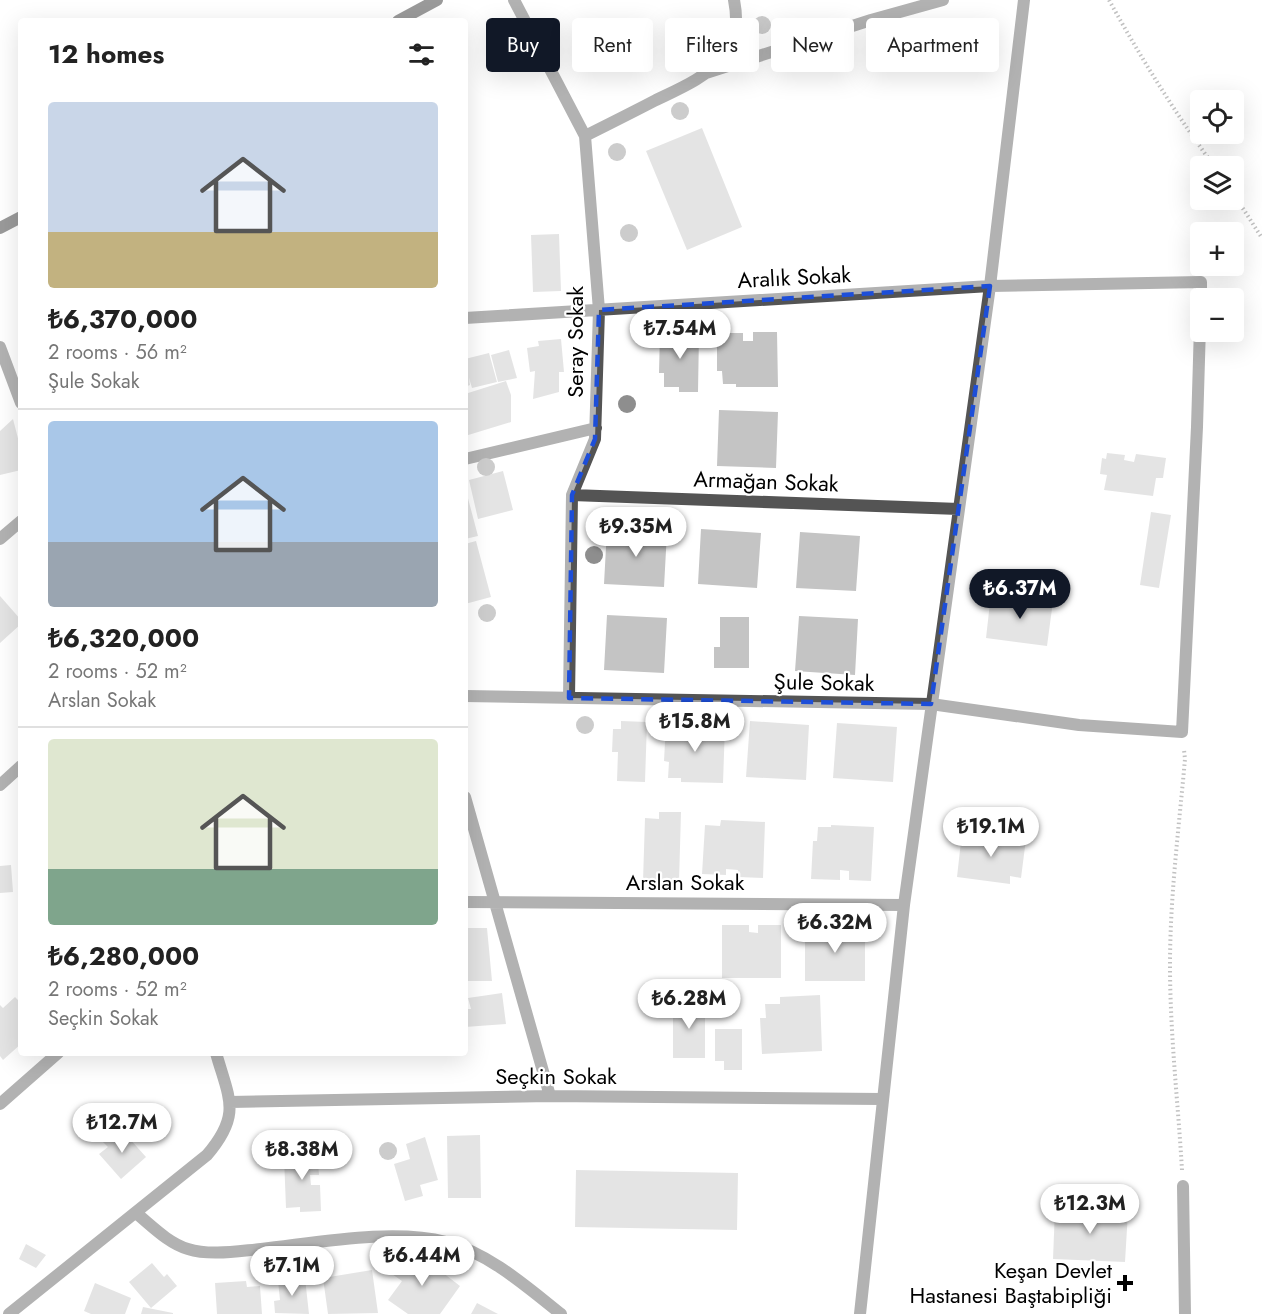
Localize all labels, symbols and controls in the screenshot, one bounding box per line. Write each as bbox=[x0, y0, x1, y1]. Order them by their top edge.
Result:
chip: Buy bbox=[486, 18, 560, 72]
chip: Rent bbox=[572, 18, 653, 72]
chip: Filters bbox=[665, 18, 759, 72]
chip: New bbox=[771, 18, 854, 72]
chip: Apartment bbox=[866, 18, 999, 72]
text: 12 homes bbox=[48, 35, 164, 73]
icon: filters bbox=[405, 38, 438, 71]
map controls bbox=[1190, 90, 1244, 342]
button: locate bbox=[1190, 90, 1244, 144]
icon: home bbox=[189, 141, 297, 249]
button: layers bbox=[1190, 156, 1244, 210]
button: + bbox=[1190, 222, 1244, 276]
street label: Aralık Sokak bbox=[736, 258, 852, 296]
street label: Seray Sokak bbox=[559, 286, 591, 398]
button: − bbox=[1190, 288, 1244, 342]
text: ₺6,370,000 bbox=[48, 300, 197, 338]
pin: ₺7.54M bbox=[631, 309, 729, 360]
text: ₺7.54M bbox=[644, 314, 716, 343]
text: 2 rooms · 56 m² bbox=[48, 338, 187, 367]
text: Şule Sokak bbox=[48, 367, 139, 396]
icon: home bbox=[189, 460, 297, 568]
street label: Armağan Sokak bbox=[693, 462, 839, 500]
pin: ₺9.35M bbox=[587, 507, 685, 558]
text: ₺9.35M bbox=[600, 512, 673, 541]
pin: ₺6.37M bbox=[971, 569, 1069, 620]
text: ₺6.37M bbox=[983, 574, 1057, 603]
text: ₺6,320,000 bbox=[48, 619, 199, 657]
text: 2 rooms · 52 m² bbox=[48, 657, 187, 686]
street label: Şule Sokak bbox=[773, 665, 875, 699]
text: Arslan Sokak bbox=[48, 686, 156, 715]
pin: ₺15.8M bbox=[646, 702, 744, 753]
text: ₺15.8M bbox=[659, 707, 731, 736]
icon: home bbox=[189, 778, 297, 886]
pin: ₺19.1M bbox=[942, 807, 1040, 858]
text: ₺19.1M bbox=[957, 812, 1025, 841]
street label: Arslan Sokak bbox=[626, 866, 745, 898]
pin: ₺6.32M bbox=[786, 903, 884, 954]
text: ₺6.32M bbox=[798, 908, 872, 937]
text: ₺6,280,000 bbox=[48, 937, 199, 975]
text: 2 rooms · 52 m² bbox=[48, 975, 187, 1004]
pin: ₺6.28M bbox=[640, 979, 738, 1030]
text: ₺6.28M bbox=[652, 984, 726, 1013]
text: Seçkin Sokak bbox=[48, 1004, 158, 1033]
street label: Seçkin Sokak bbox=[495, 1060, 617, 1092]
pin: ₺12.7M bbox=[73, 1103, 171, 1154]
text: ₺12.7M bbox=[86, 1108, 158, 1137]
pin: ₺8.38M bbox=[253, 1130, 351, 1181]
text: ₺8.38M bbox=[266, 1135, 338, 1164]
pin: ₺12.3M bbox=[1041, 1184, 1139, 1235]
text: ₺12.3M bbox=[1054, 1189, 1126, 1218]
pin: ₺6.44M bbox=[373, 1236, 471, 1287]
text: ₺6.44M bbox=[384, 1241, 461, 1270]
pin: ₺7.1M bbox=[250, 1246, 334, 1297]
text: ₺7.1M bbox=[264, 1251, 320, 1280]
place label: Keşan Devlet Hastanesi Baştabipliği bbox=[909, 1254, 1113, 1311]
marker: Keşan Devlet Hastanesi Baştabipliği bbox=[1116, 1274, 1134, 1292]

